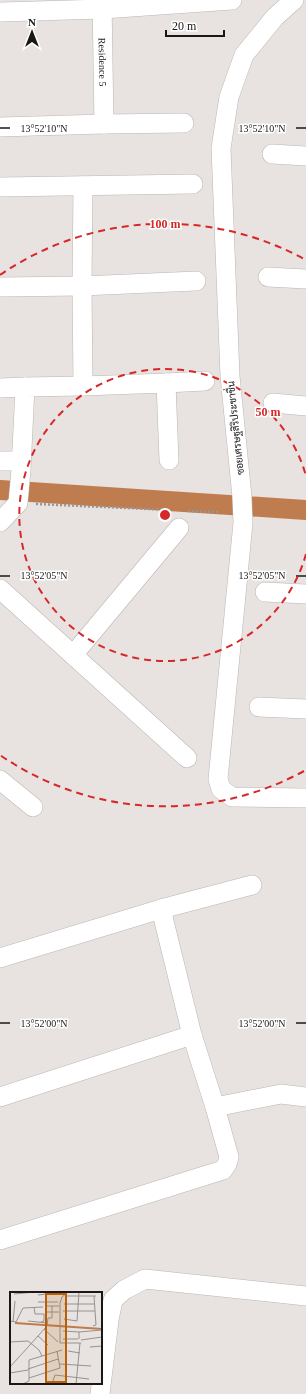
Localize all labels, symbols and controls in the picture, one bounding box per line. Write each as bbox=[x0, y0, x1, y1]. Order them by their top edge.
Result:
north arrow bbox=[12, 12, 52, 52]
scale bar bbox=[166, 12, 224, 38]
text: N bbox=[28, 16, 36, 28]
text: 20 m bbox=[172, 19, 197, 33]
street label: Residence 5 bbox=[97, 38, 108, 86]
text: 13°52'10"N bbox=[20, 123, 68, 134]
text: 13°52'10"N bbox=[238, 123, 286, 134]
text: 100 m bbox=[150, 217, 181, 231]
street label: ซอยเศรษฐสิริประชาชื่น bbox=[222, 380, 248, 476]
text: 50 m bbox=[256, 405, 281, 419]
centre of rings bbox=[158, 508, 172, 522]
text: 13°52'05"N bbox=[20, 570, 68, 581]
text: 13°52'05"N bbox=[238, 570, 286, 581]
text: 13°52'00"N bbox=[20, 1018, 68, 1029]
text: 13°52'00"N bbox=[238, 1018, 286, 1029]
inset map bbox=[10, 1292, 102, 1384]

